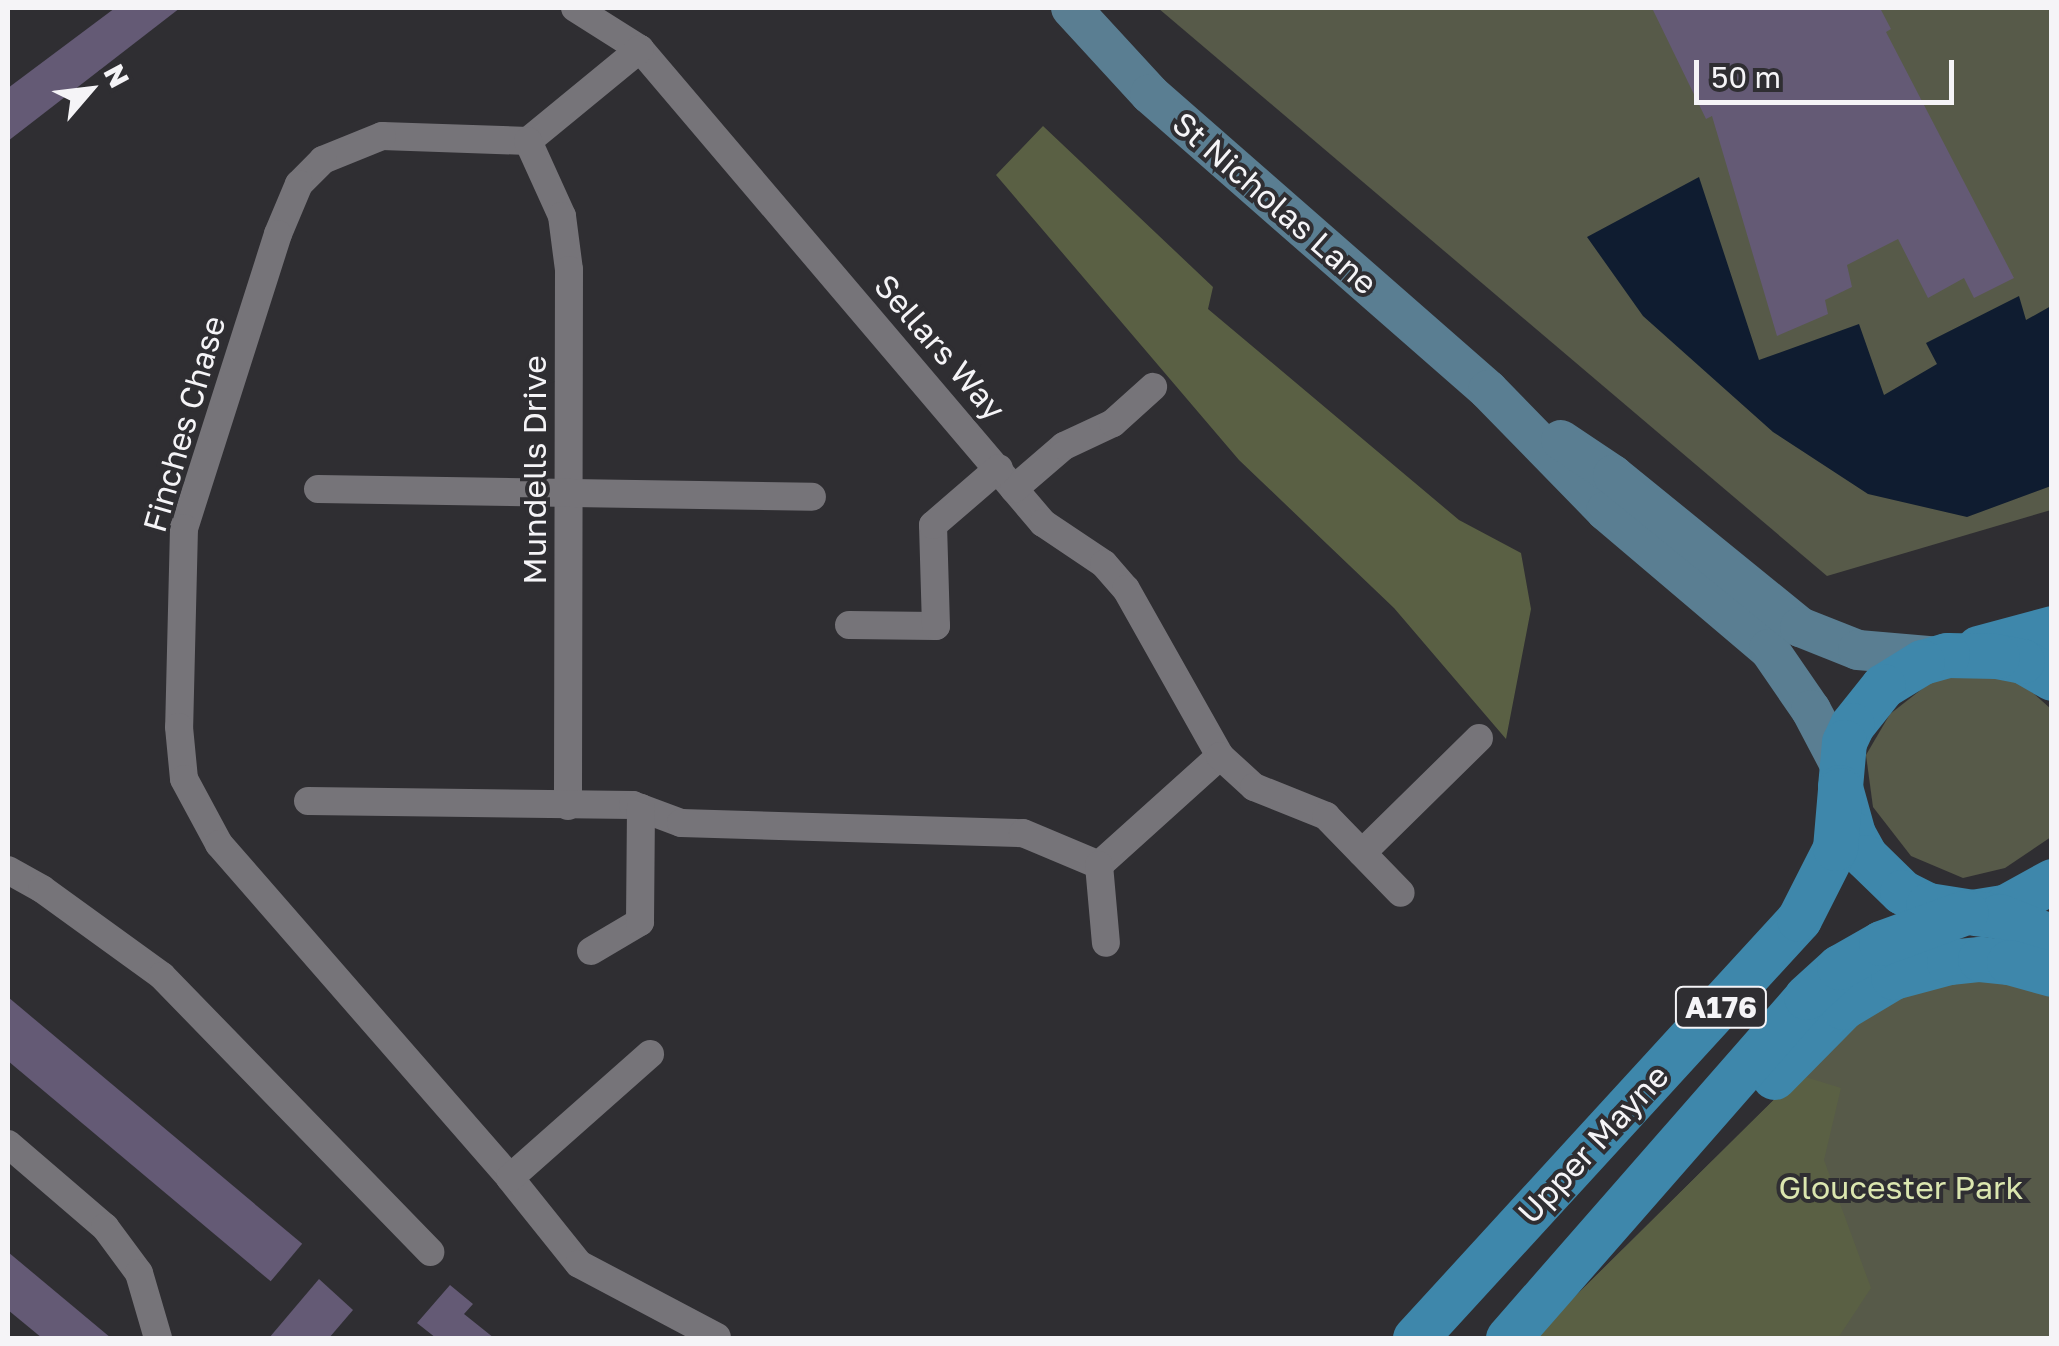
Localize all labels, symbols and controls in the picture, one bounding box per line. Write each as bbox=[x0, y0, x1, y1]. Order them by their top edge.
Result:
north arrow bbox=[40, 40, 140, 140]
scale bar bbox=[1699, 40, 1959, 102]
text: N bbox=[97, 59, 136, 93]
text: 50 m bbox=[1711, 59, 1781, 95]
street label: St Nicholas Lane bbox=[1165, 104, 1385, 302]
street label: Sellars Way bbox=[867, 267, 1013, 427]
street label: Finches Chase bbox=[135, 312, 233, 536]
street label: Mundells Drive bbox=[515, 355, 553, 585]
road number: A176 bbox=[1674, 982, 1768, 1032]
street label: Upper Mayne bbox=[1510, 1057, 1676, 1231]
park label: Gloucester Park bbox=[1778, 1168, 2024, 1206]

